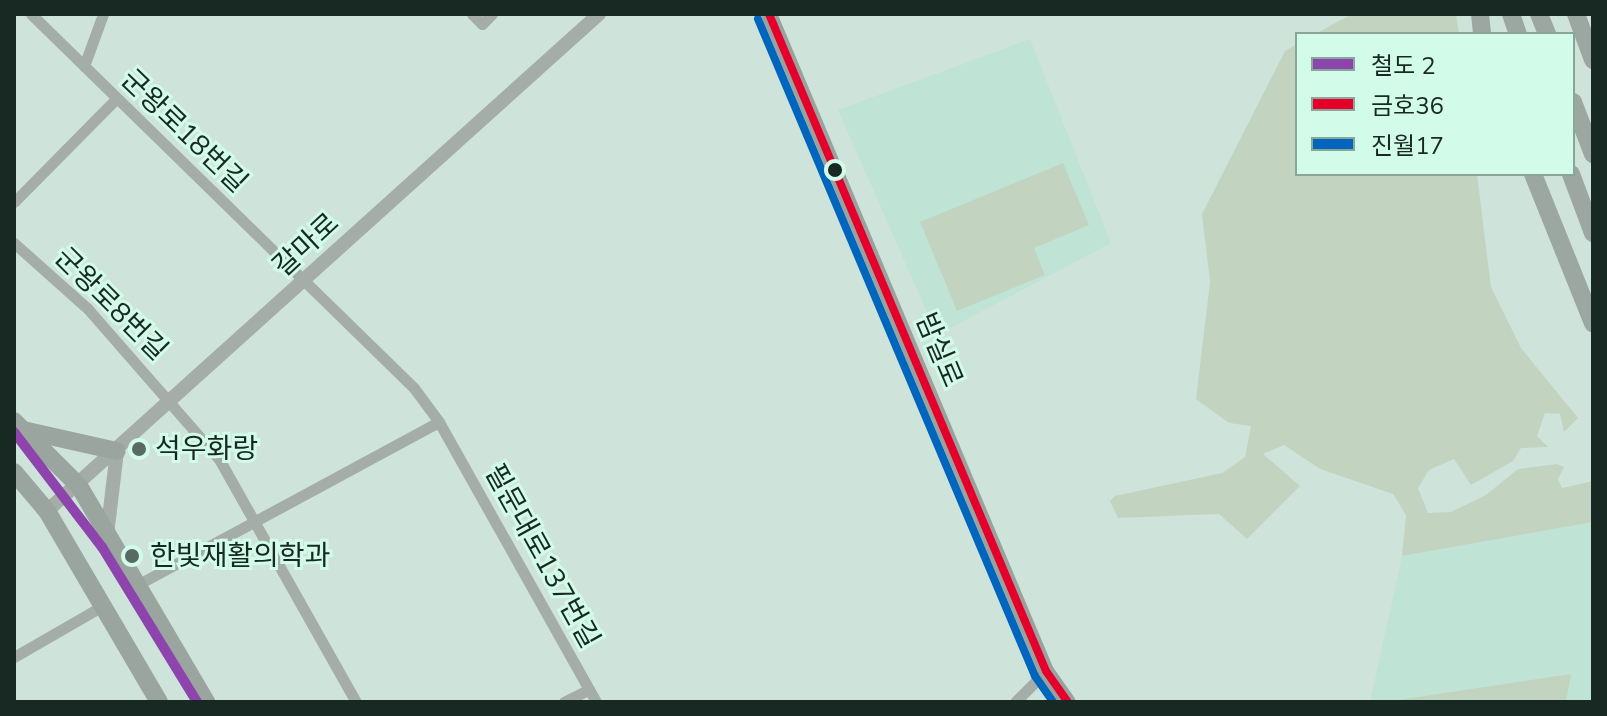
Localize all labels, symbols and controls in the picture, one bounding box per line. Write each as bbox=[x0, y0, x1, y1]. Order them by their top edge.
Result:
legend bbox=[1295, 32, 1575, 176]
text: 철도 2 bbox=[1371, 50, 1436, 82]
street label: 군왕로18번길 bbox=[114, 63, 254, 199]
text: 금호36 bbox=[1371, 90, 1444, 122]
text: 진월17 bbox=[1371, 130, 1444, 162]
unlabelled marker bbox=[827, 162, 843, 178]
street label: 갈마로 bbox=[266, 206, 346, 284]
street label: 군왕로8번길 bbox=[48, 241, 174, 367]
street label: 밤실로 bbox=[908, 308, 970, 392]
place label: 석우화랑 bbox=[155, 432, 258, 466]
marker: 석우화랑 bbox=[130, 440, 148, 458]
street label: 필문대로137번길 bbox=[478, 458, 606, 654]
place label: 한빛재활의학과 bbox=[150, 539, 330, 573]
marker: 한빛재활의학과 bbox=[121, 545, 143, 567]

